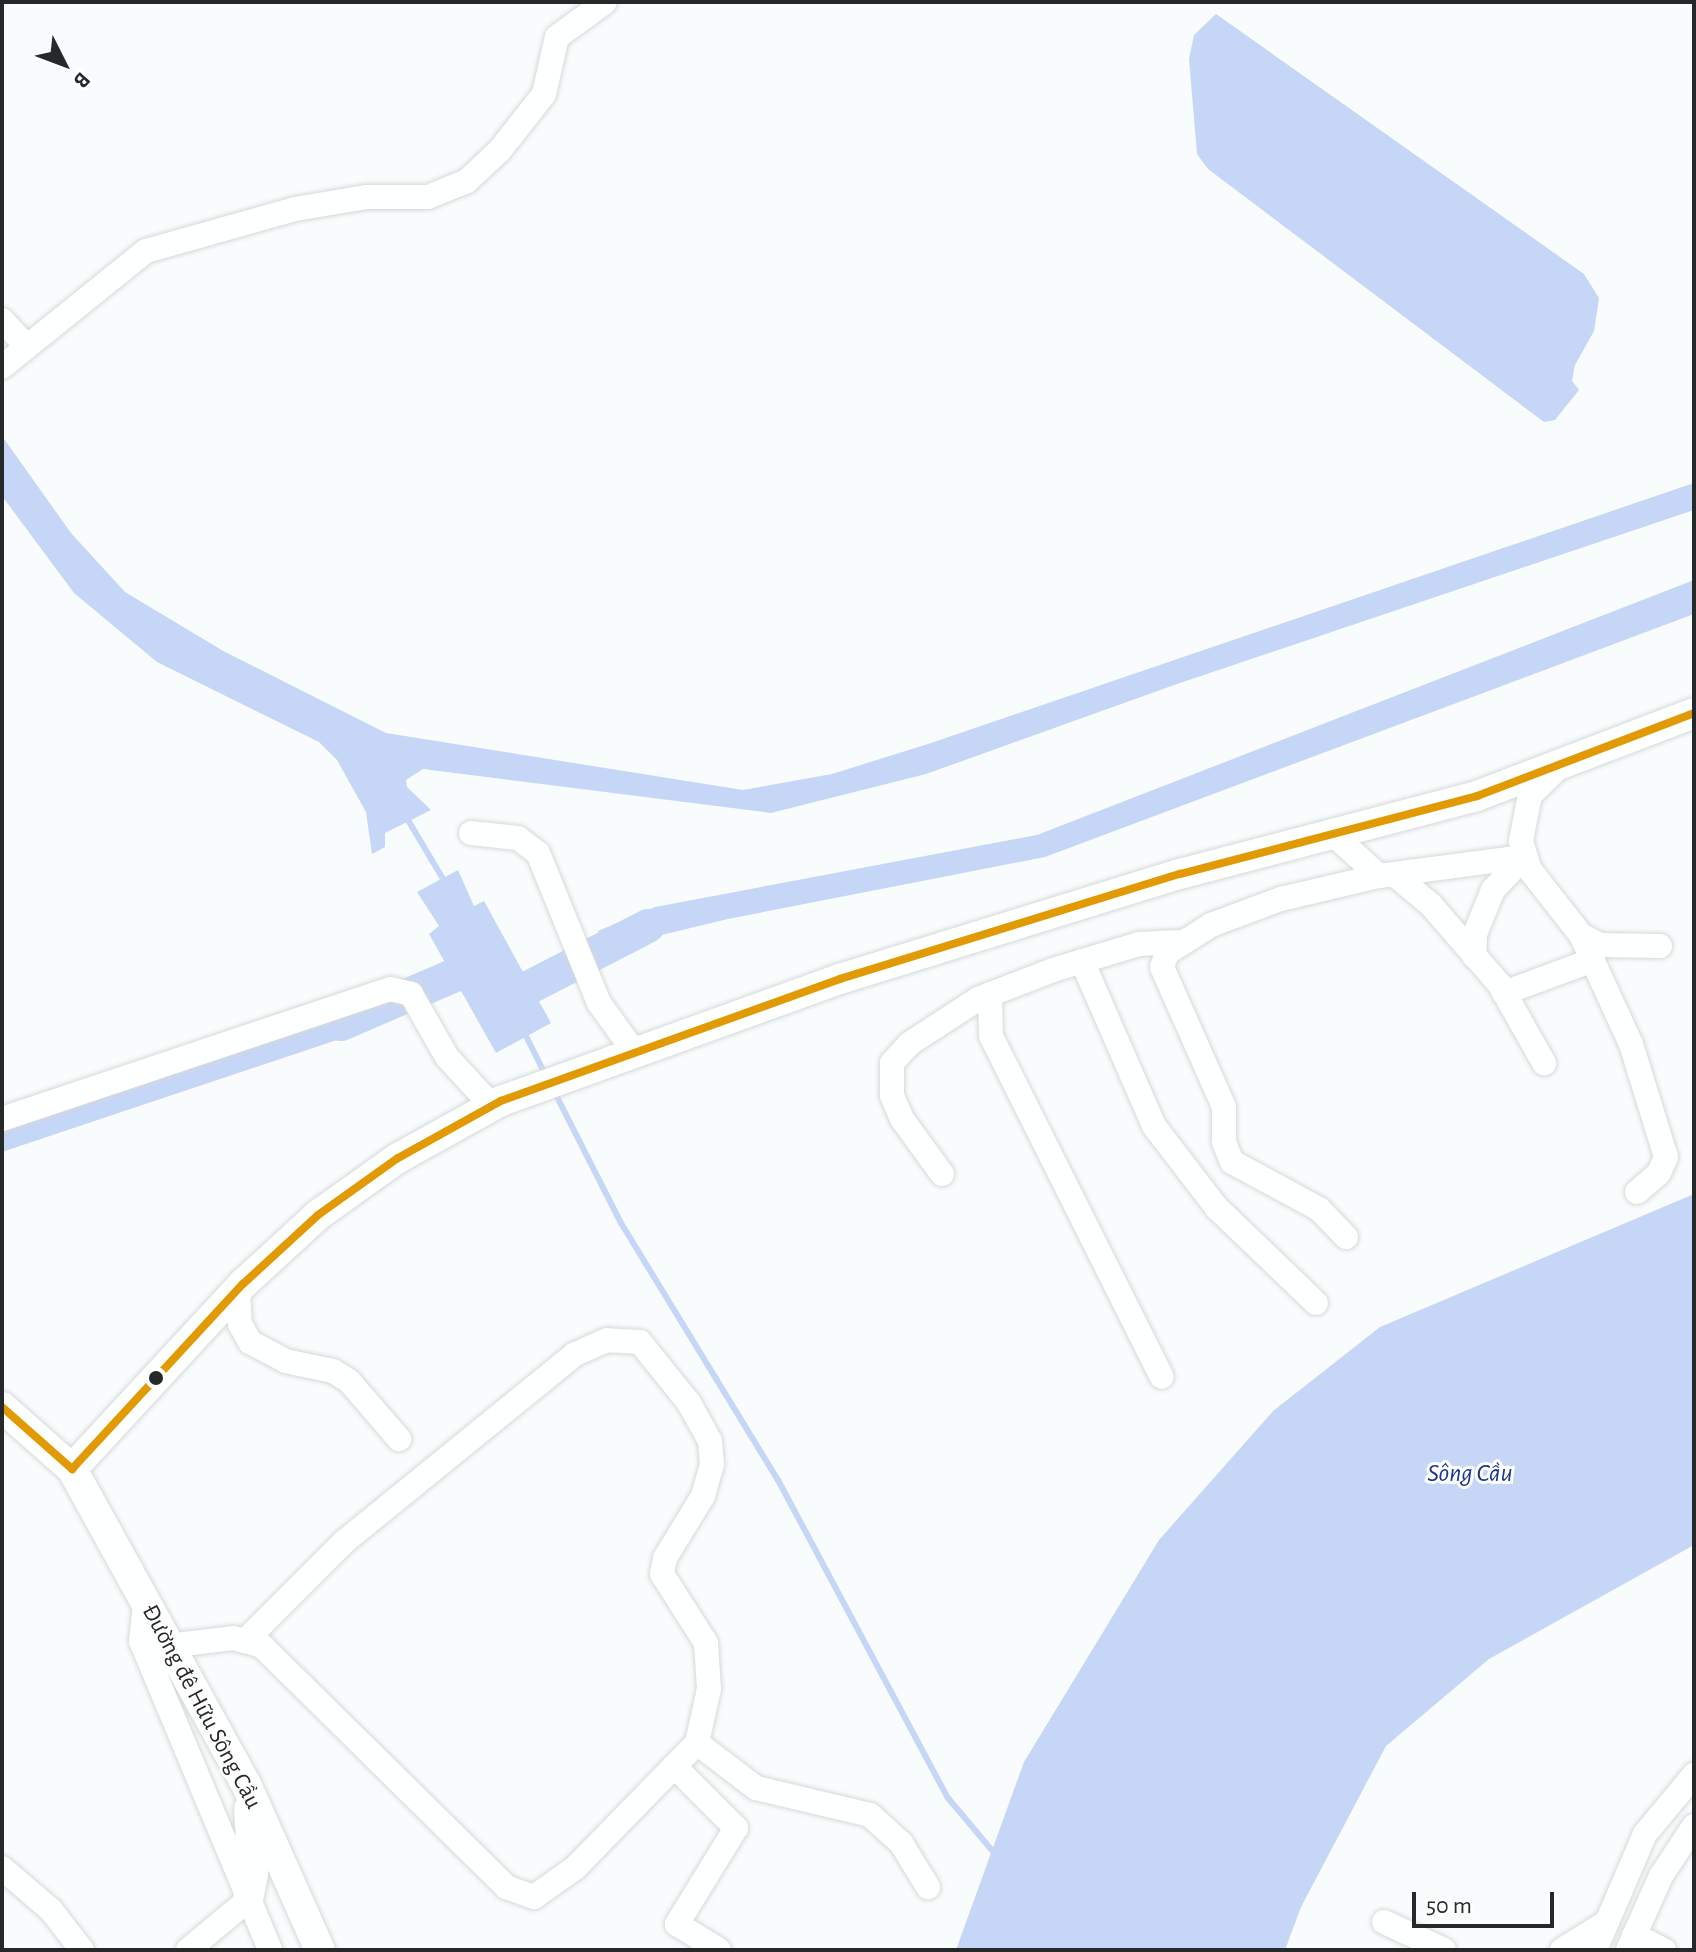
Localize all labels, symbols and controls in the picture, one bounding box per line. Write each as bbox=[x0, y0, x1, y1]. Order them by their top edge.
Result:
north arrow bbox=[24, 24, 104, 104]
text: B bbox=[69, 68, 94, 92]
unlabelled marker bbox=[148, 1370, 164, 1386]
water label: Sông Cầu bbox=[1427, 1458, 1513, 1490]
street label: Đường đê Hữu Sông Cầu bbox=[135, 1600, 267, 1814]
scale bar bbox=[1416, 1876, 1558, 1926]
text: 50 m bbox=[1426, 1894, 1472, 1918]

